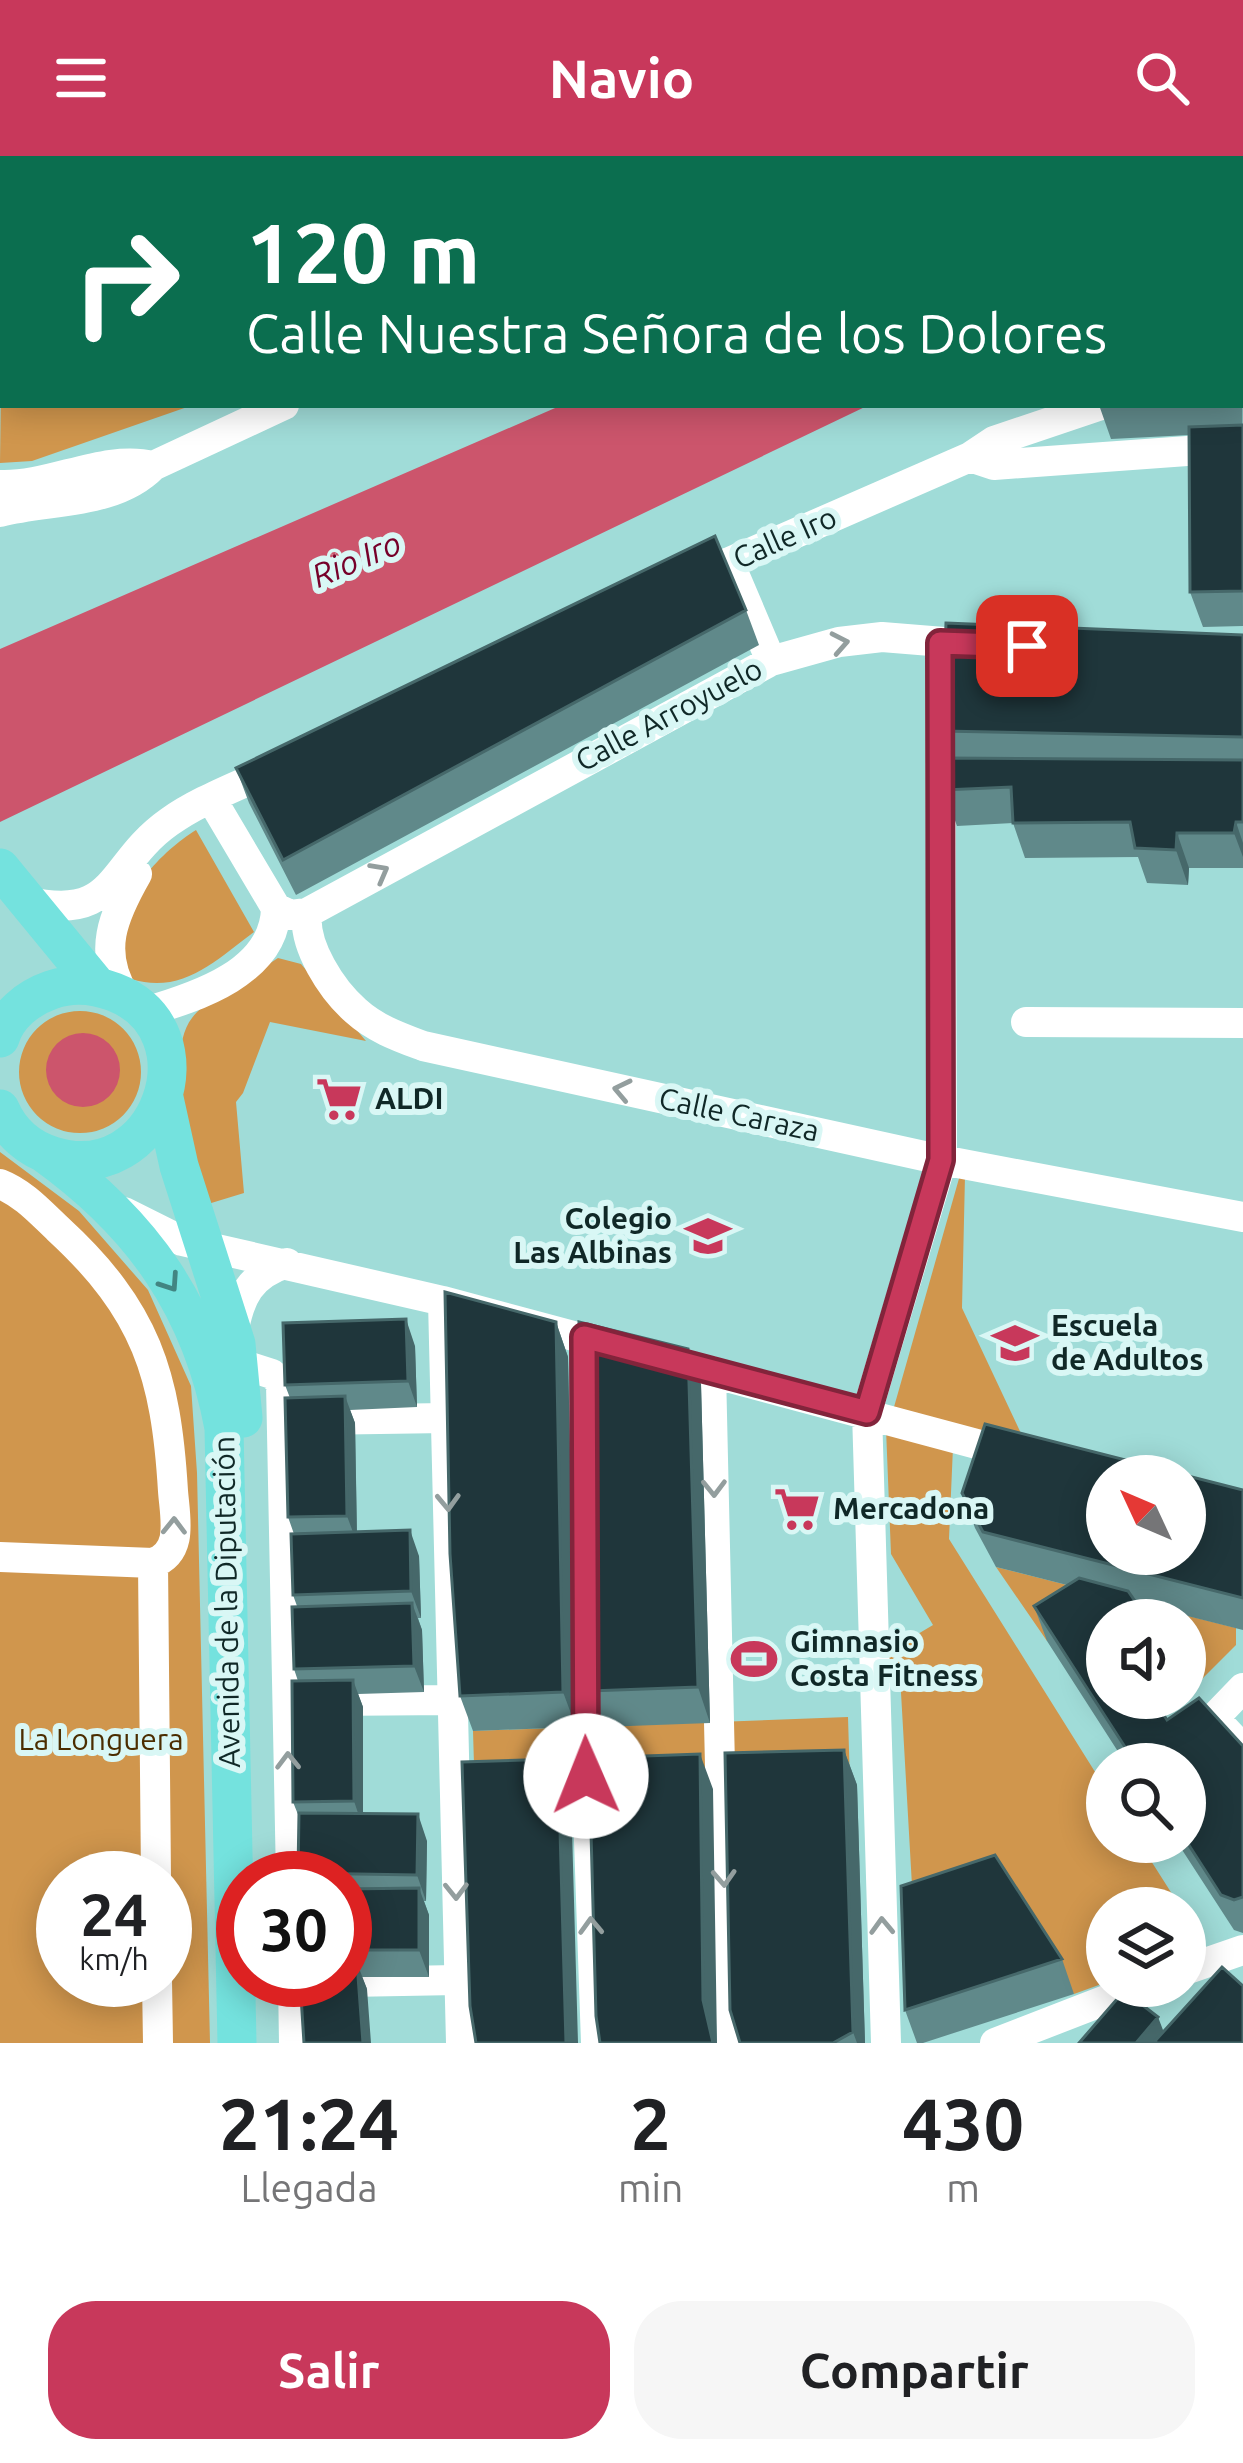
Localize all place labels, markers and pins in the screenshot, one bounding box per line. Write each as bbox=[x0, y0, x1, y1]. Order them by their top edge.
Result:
pin bbox=[976, 595, 1078, 697]
supermarket icon: ALDI bbox=[314, 1074, 364, 1124]
place label: ALDI bbox=[375, 1081, 444, 1115]
place label: Colegio Las Albinas bbox=[513, 1201, 672, 1269]
school or university icon: Colegio Las Albinas bbox=[683, 1211, 733, 1261]
place label: Escuela de Adultos bbox=[1051, 1308, 1204, 1376]
school or university icon: Escuela de Adultos bbox=[990, 1318, 1040, 1368]
supermarket icon: Mercadona bbox=[772, 1484, 822, 1534]
place label: Mercadona bbox=[833, 1491, 989, 1525]
place label: Gimnasio Costa Fitness bbox=[790, 1624, 978, 1692]
sports icon: Gimnasio Costa Fitness bbox=[729, 1634, 779, 1684]

